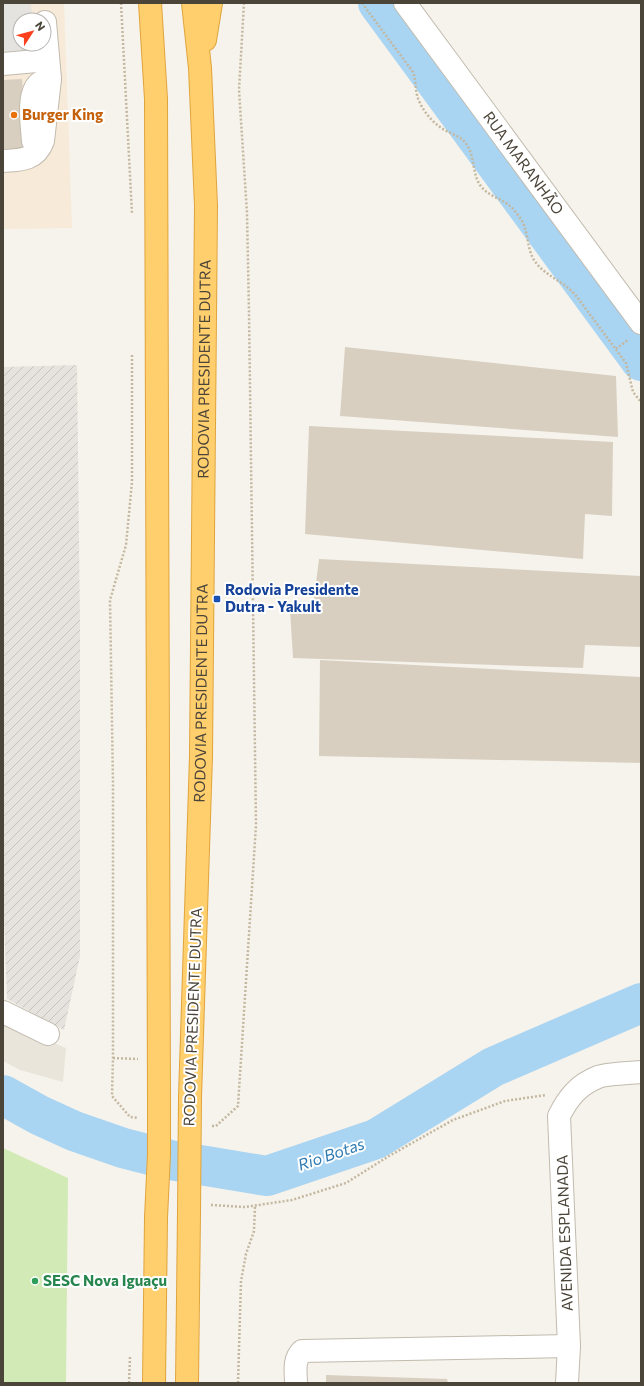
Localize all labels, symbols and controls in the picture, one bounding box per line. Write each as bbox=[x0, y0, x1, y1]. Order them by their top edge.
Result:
north arrow bbox=[12, 12, 52, 52]
text: N bbox=[33, 19, 48, 33]
place label: Burger King bbox=[22, 105, 103, 123]
street label: RUA MARANHÃO bbox=[480, 108, 568, 218]
marker: Burger King bbox=[9, 110, 19, 120]
street label: RODOVIA PRESIDENTE DUTRA bbox=[194, 260, 214, 479]
place label: Rodovia Presidente Dutra - Yakult bbox=[225, 580, 359, 615]
street label: RODOVIA PRESIDENTE DUTRA bbox=[190, 584, 211, 803]
marker: Rodovia Presidente Dutra - Yakult bbox=[212, 594, 222, 604]
street label: RODOVIA PRESIDENTE DUTRA bbox=[179, 907, 205, 1127]
water label: Rio Botas bbox=[295, 1133, 367, 1174]
street label: AVENIDA ESPLANADA bbox=[552, 1155, 576, 1312]
place label: SESC Nova Iguaçu bbox=[43, 1271, 167, 1289]
marker: SESC Nova Iguaçu bbox=[30, 1276, 40, 1286]

